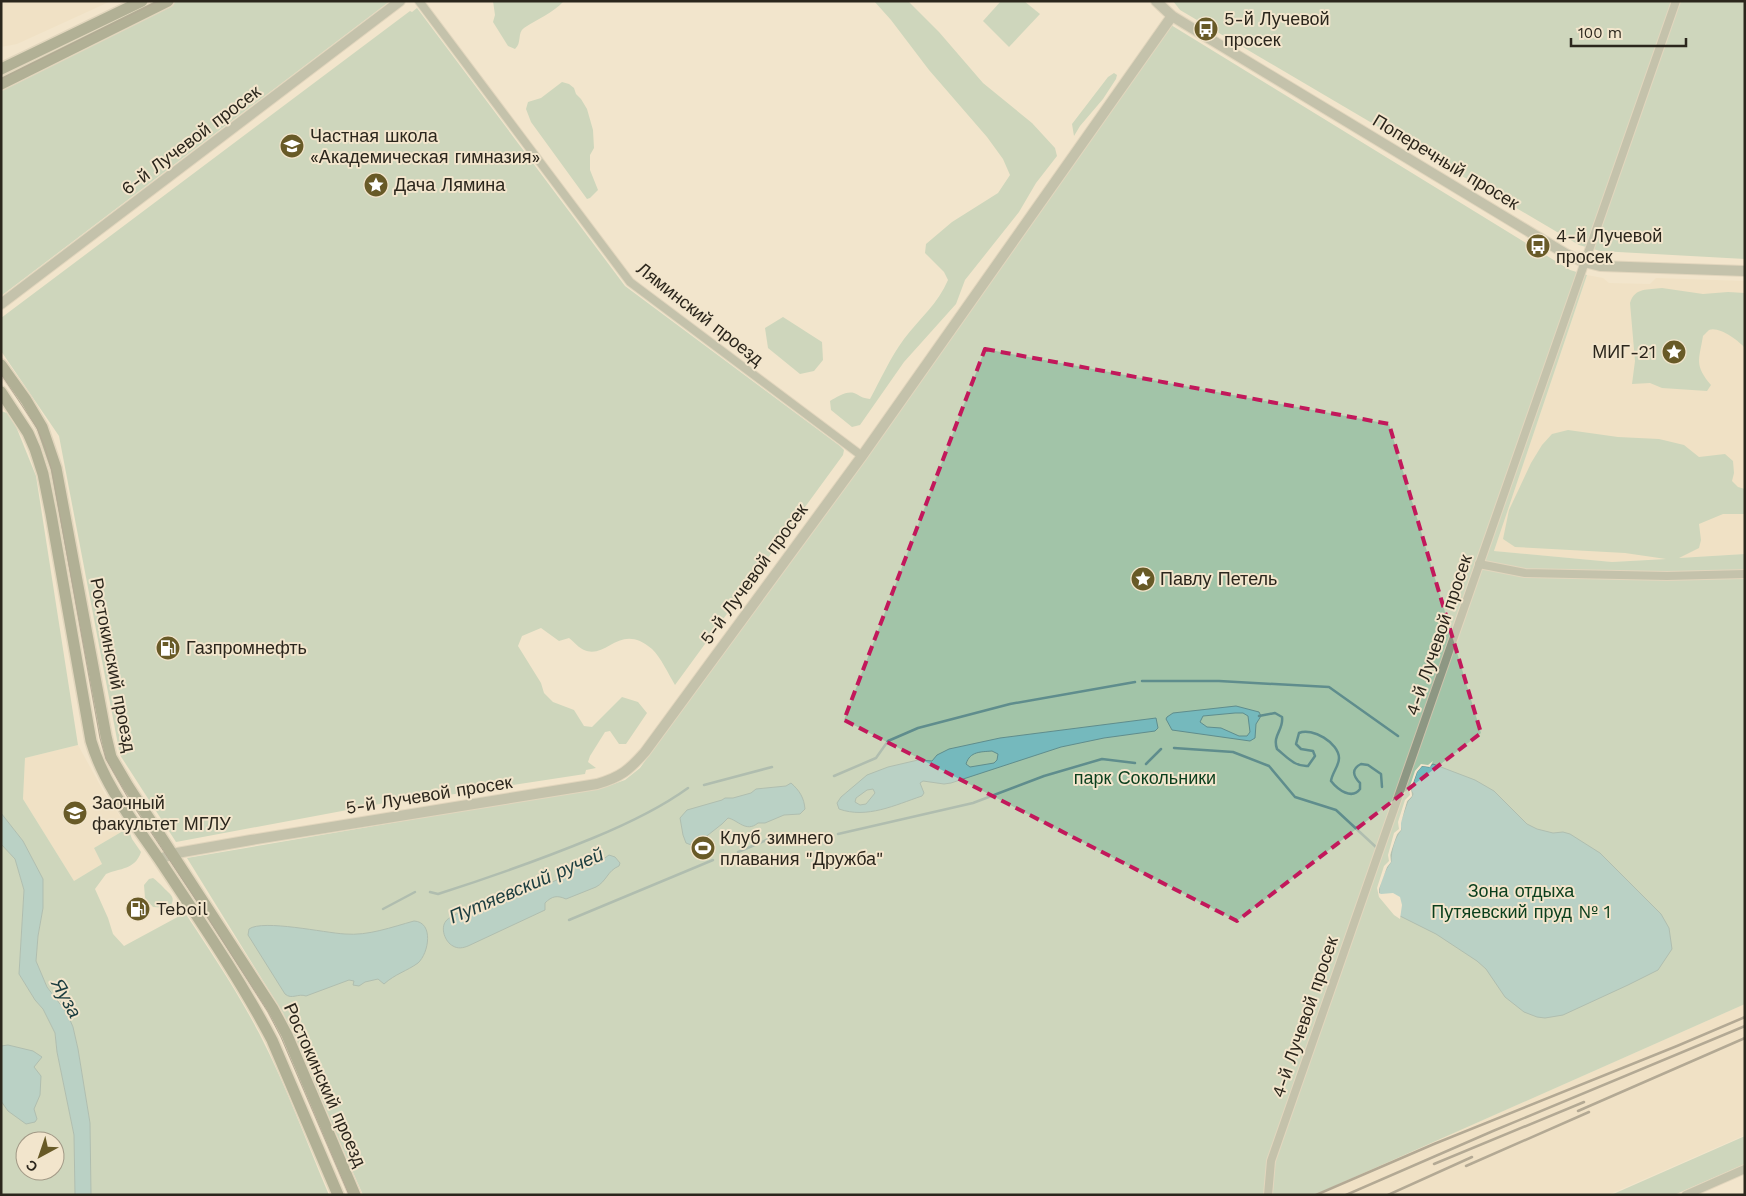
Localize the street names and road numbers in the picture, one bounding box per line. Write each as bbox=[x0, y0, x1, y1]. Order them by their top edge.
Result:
street label: 6-й Лучевой просек bbox=[117, 80, 265, 199]
street label: Поперечный просек bbox=[1369, 110, 1523, 214]
street label: Ляминский проезд bbox=[633, 258, 768, 370]
street label: 5-й Лучевой просек bbox=[696, 499, 812, 648]
street label: 4-й Лучевой просек bbox=[1401, 551, 1476, 718]
street label: Ростокинский проезд bbox=[86, 576, 141, 754]
street label: 5-й Лучевой просек bbox=[344, 771, 514, 818]
street label: 4-й Лучевой просек bbox=[1267, 933, 1342, 1100]
street label: Ростокинский проезд bbox=[280, 1000, 371, 1170]

